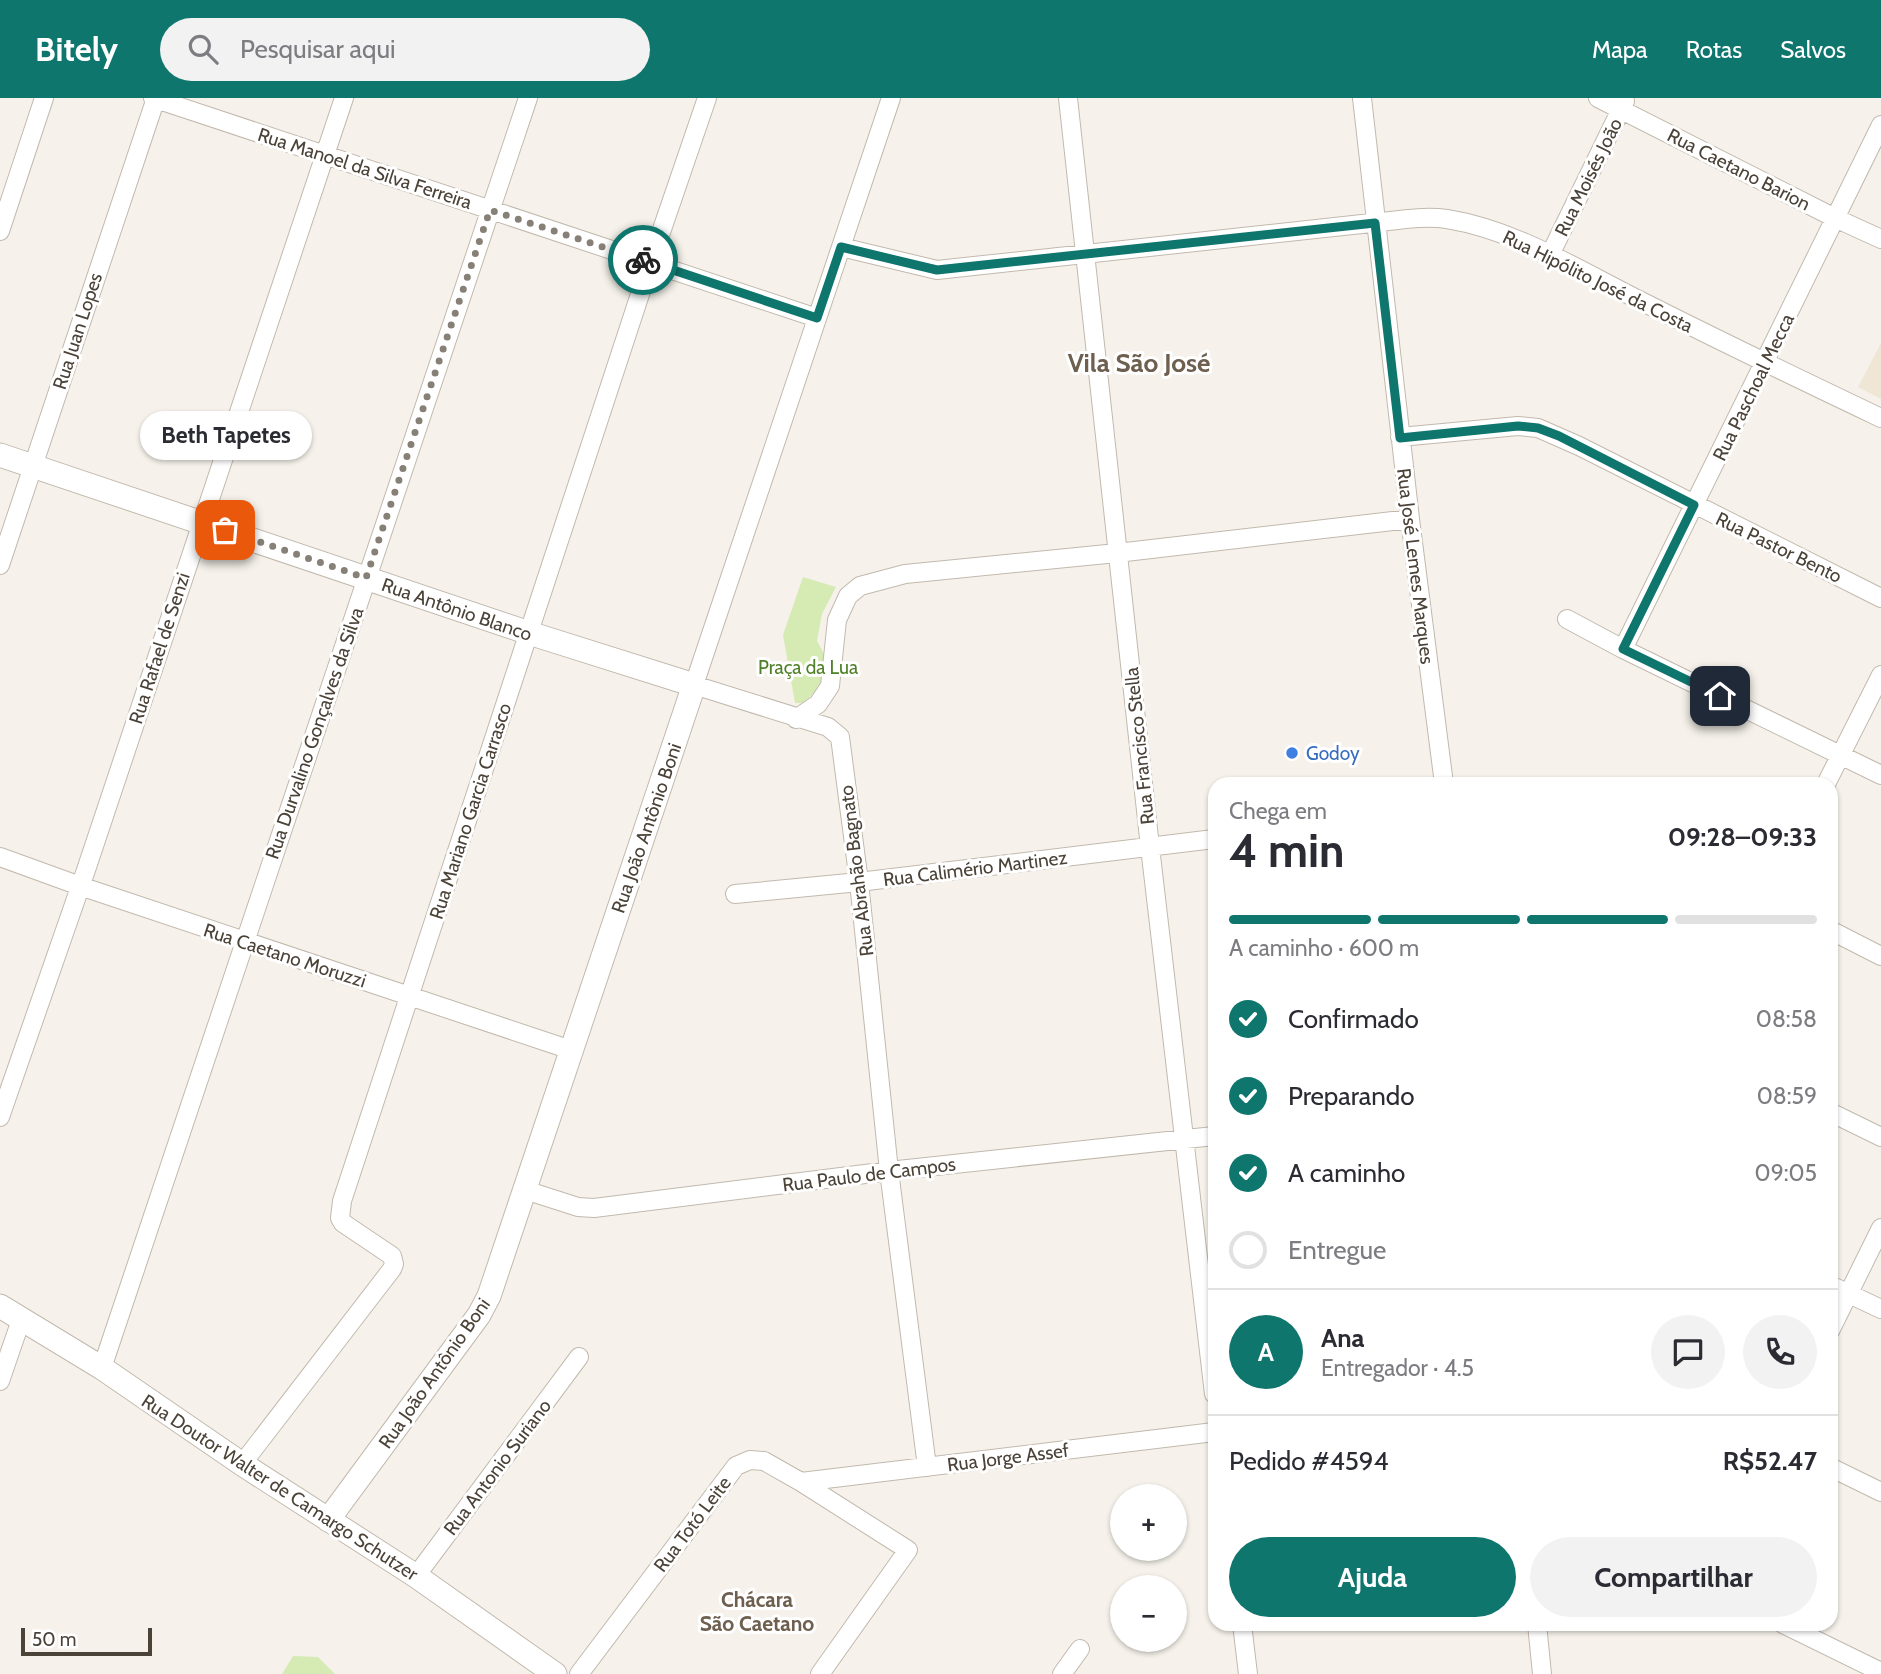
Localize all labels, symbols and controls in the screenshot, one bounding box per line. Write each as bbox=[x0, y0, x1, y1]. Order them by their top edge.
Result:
search box bbox=[160, 18, 650, 81]
text: Bitely bbox=[35, 29, 118, 69]
icon: search bbox=[184, 30, 222, 68]
text: Pesquisar aqui bbox=[240, 33, 396, 65]
text: Mapa bbox=[1592, 35, 1648, 64]
text: Rotas bbox=[1686, 35, 1742, 64]
text: Salvos bbox=[1780, 35, 1846, 64]
street label: Rua Moisés João bbox=[1550, 114, 1627, 240]
street label: Rua Manoel da Silva Ferreira bbox=[255, 123, 475, 214]
street label: Rua Caetano Barion bbox=[1663, 123, 1814, 215]
courier bbox=[608, 225, 678, 295]
street label: Rua Hipólito José da Costa bbox=[1499, 225, 1697, 338]
icon: bike bbox=[624, 241, 662, 279]
street label: Rua Juan Lopes bbox=[48, 270, 107, 392]
street label: Rua Paschoal Mecca bbox=[1708, 310, 1799, 464]
district label: Vila São José bbox=[1068, 347, 1210, 379]
callout: Beth Tapetes bbox=[139, 411, 311, 460]
text: Beth Tapetes bbox=[161, 421, 291, 449]
street label: Rua José Lemes Marques bbox=[1392, 467, 1439, 666]
pin bbox=[195, 500, 255, 560]
street label: Rua Pastor Bento bbox=[1712, 507, 1846, 588]
icon: bag bbox=[206, 511, 244, 549]
street label: Rua Rafael de Senzi bbox=[124, 570, 195, 727]
street label: Rua Antônio Blanco bbox=[379, 573, 535, 646]
street label: Rua Durvalino Gonçalves da Silva bbox=[260, 604, 368, 862]
park label: Praça da Lua bbox=[758, 656, 858, 679]
street label: Rua Francisco Stella bbox=[1120, 666, 1159, 826]
pin bbox=[1690, 666, 1750, 726]
icon: home bbox=[1701, 677, 1739, 715]
street label: Rua Mariano Garcia Carrasco bbox=[425, 700, 516, 922]
street label: Rua João Antônio Boni bbox=[607, 740, 686, 916]
place label: Godoy bbox=[1306, 742, 1360, 765]
marker: Godoy bbox=[1284, 745, 1300, 761]
street label: Rua Abrahão Bagnato bbox=[835, 784, 878, 958]
text: Chega em bbox=[1229, 797, 1327, 825]
text: 09:28–09:33 bbox=[1668, 821, 1817, 853]
text: 4 min bbox=[1229, 823, 1344, 879]
street label: Rua Calimério Martinez bbox=[882, 846, 1068, 891]
street label: Rua Caetano Moruzzi bbox=[201, 918, 369, 993]
text: A caminho · 600 m bbox=[1229, 934, 1419, 962]
icon: check bbox=[1229, 1000, 1267, 1038]
text: Confirmado bbox=[1288, 1003, 1419, 1035]
text: 08:58 bbox=[1756, 1005, 1817, 1033]
icon: check bbox=[1229, 1077, 1267, 1115]
text: Preparando bbox=[1288, 1080, 1415, 1112]
text: 08:59 bbox=[1757, 1082, 1817, 1110]
street label: Rua Paulo de Campos bbox=[781, 1152, 957, 1197]
icon: check bbox=[1229, 1154, 1267, 1192]
text: A caminho bbox=[1288, 1157, 1405, 1189]
text: 09:05 bbox=[1755, 1159, 1817, 1187]
text: Entregue bbox=[1288, 1234, 1386, 1266]
street label: Rua João Antônio Boni bbox=[374, 1294, 495, 1453]
button: chat bbox=[1651, 1315, 1725, 1389]
button: phone bbox=[1743, 1315, 1817, 1389]
text: Ana bbox=[1321, 1322, 1365, 1354]
text: A bbox=[1258, 1336, 1274, 1368]
text: Entregador · 4.5 bbox=[1321, 1354, 1474, 1382]
street label: Rua Doutor Walter de Camargo Schutzer bbox=[137, 1389, 422, 1586]
street label: Rua Antonio Suriano bbox=[439, 1395, 556, 1540]
street label: Rua Jorge Assef bbox=[946, 1439, 1071, 1476]
text: Pedido #4594 bbox=[1229, 1445, 1389, 1477]
text: R$52.47 bbox=[1723, 1445, 1817, 1477]
street label: Rua Totó Leite bbox=[649, 1472, 736, 1577]
map controls bbox=[1110, 1484, 1187, 1652]
button: + bbox=[1110, 1484, 1187, 1561]
button: Ajuda bbox=[1229, 1537, 1516, 1617]
button: Compartilhar bbox=[1530, 1537, 1817, 1617]
button: − bbox=[1110, 1575, 1187, 1652]
district label: Chácara São Caetano bbox=[700, 1587, 814, 1636]
scale bar bbox=[21, 1625, 152, 1657]
text: 50 m bbox=[32, 1628, 76, 1651]

